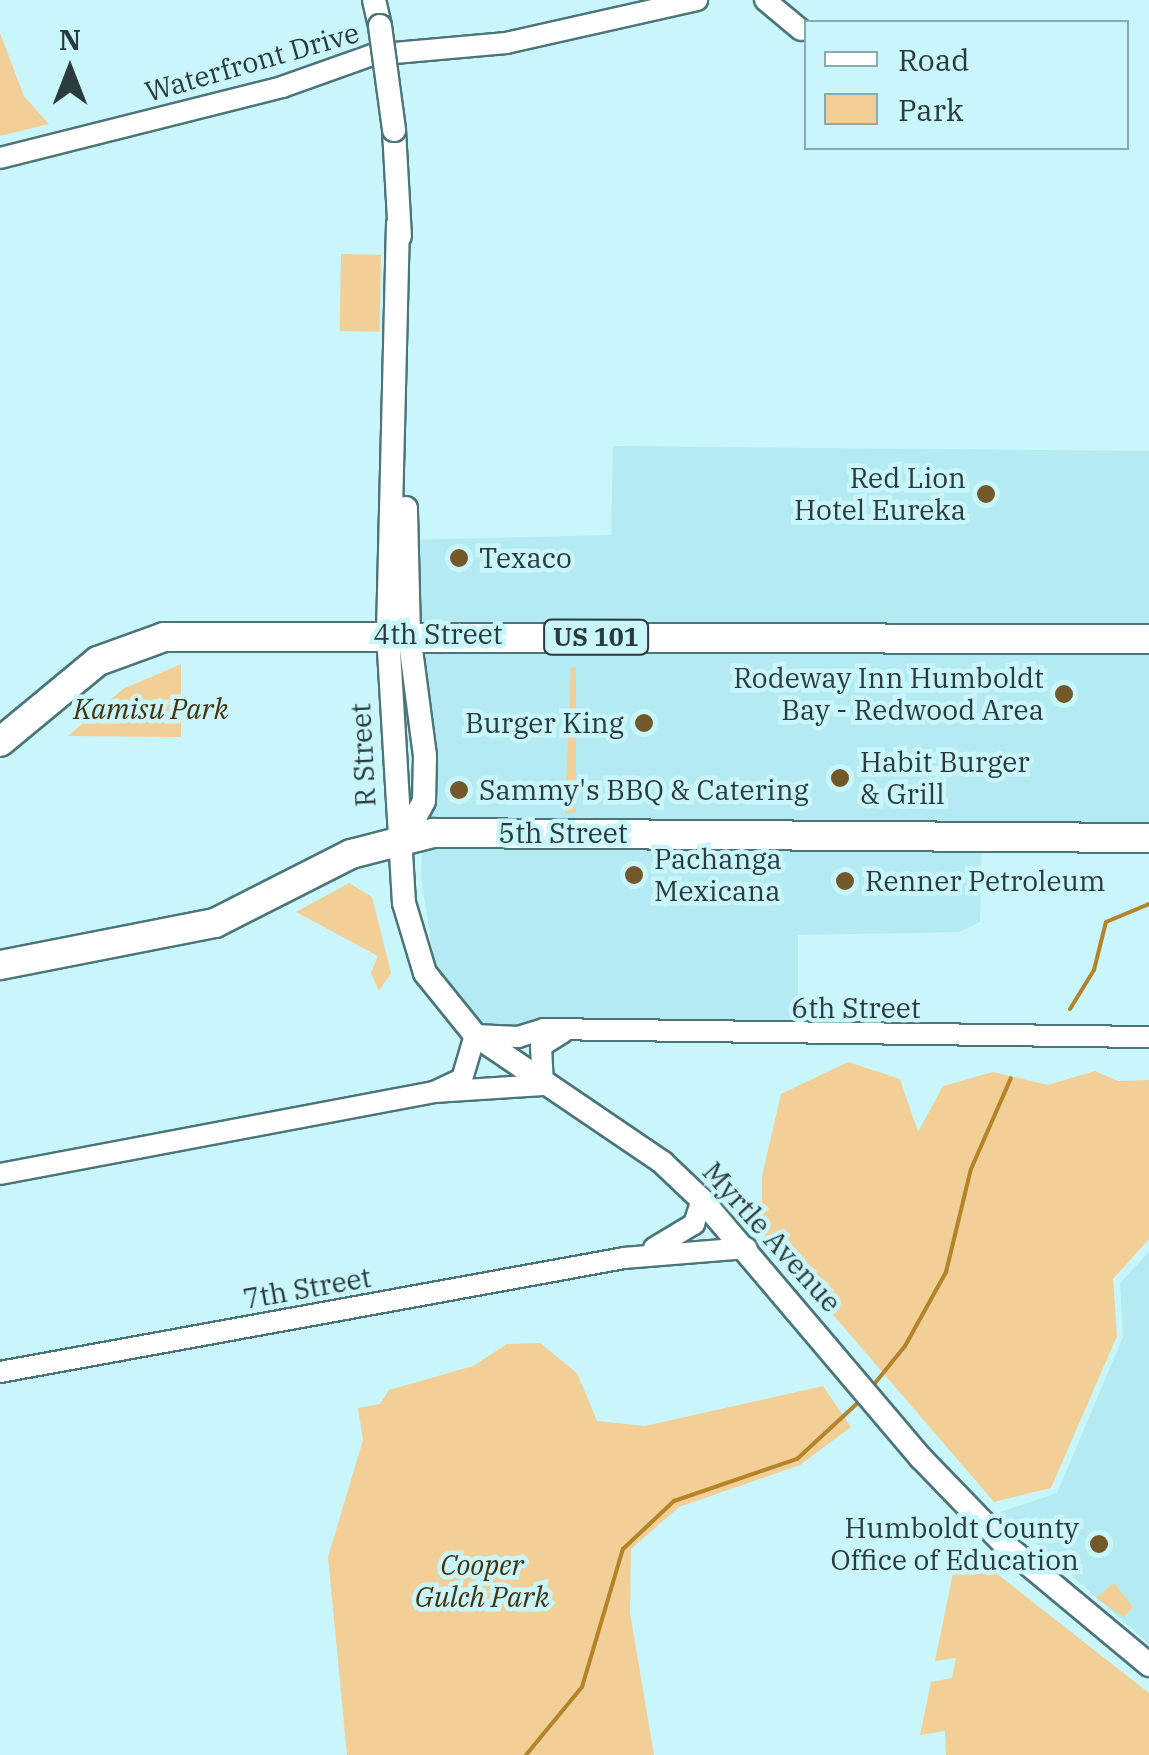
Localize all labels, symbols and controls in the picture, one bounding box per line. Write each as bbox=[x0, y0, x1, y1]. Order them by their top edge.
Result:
street label: Waterfront Drive bbox=[141, 15, 363, 109]
north arrow bbox=[20, 20, 120, 120]
legend bbox=[804, 20, 1129, 150]
text: N bbox=[59, 21, 81, 58]
text: Road bbox=[898, 40, 970, 79]
text: Park bbox=[898, 90, 964, 129]
place label: Red Lion Hotel Eureka bbox=[794, 461, 966, 527]
marker: Red Lion Hotel Eureka bbox=[975, 483, 997, 505]
place label: Texaco bbox=[479, 541, 572, 575]
marker: Texaco bbox=[448, 547, 470, 569]
street label: 4th Street bbox=[373, 617, 503, 651]
road number: US 101 bbox=[541, 617, 651, 657]
place label: Rodeway Inn Humboldt Bay - Redwood Area bbox=[733, 661, 1044, 727]
marker: Rodeway Inn Humboldt Bay - Redwood Area bbox=[1053, 683, 1075, 705]
park label: Kamisu Park bbox=[73, 692, 229, 726]
street label: R Street bbox=[344, 702, 382, 808]
place label: Burger King bbox=[465, 706, 624, 740]
marker: Burger King bbox=[633, 712, 655, 734]
place label: Habit Burger & Grill bbox=[860, 745, 1030, 811]
marker: Habit Burger & Grill bbox=[829, 767, 851, 789]
place label: Sammy's BBQ & Catering bbox=[479, 773, 809, 807]
marker: Sammy's BBQ & Catering bbox=[448, 779, 470, 801]
street label: 5th Street bbox=[498, 816, 628, 850]
place label: Pachanga Mexicana bbox=[654, 842, 782, 908]
marker: Pachanga Mexicana bbox=[623, 864, 645, 886]
place label: Renner Petroleum bbox=[865, 864, 1106, 898]
marker: Renner Petroleum bbox=[834, 870, 856, 892]
street label: 6th Street bbox=[791, 991, 921, 1025]
street label: Myrtle Avenue bbox=[696, 1155, 848, 1319]
street label: 7th Street bbox=[240, 1260, 374, 1316]
place label: Humboldt County Office of Education bbox=[831, 1511, 1079, 1577]
marker: Humboldt County Office of Education bbox=[1088, 1533, 1110, 1555]
park label: Cooper Gulch Park bbox=[415, 1548, 549, 1614]

